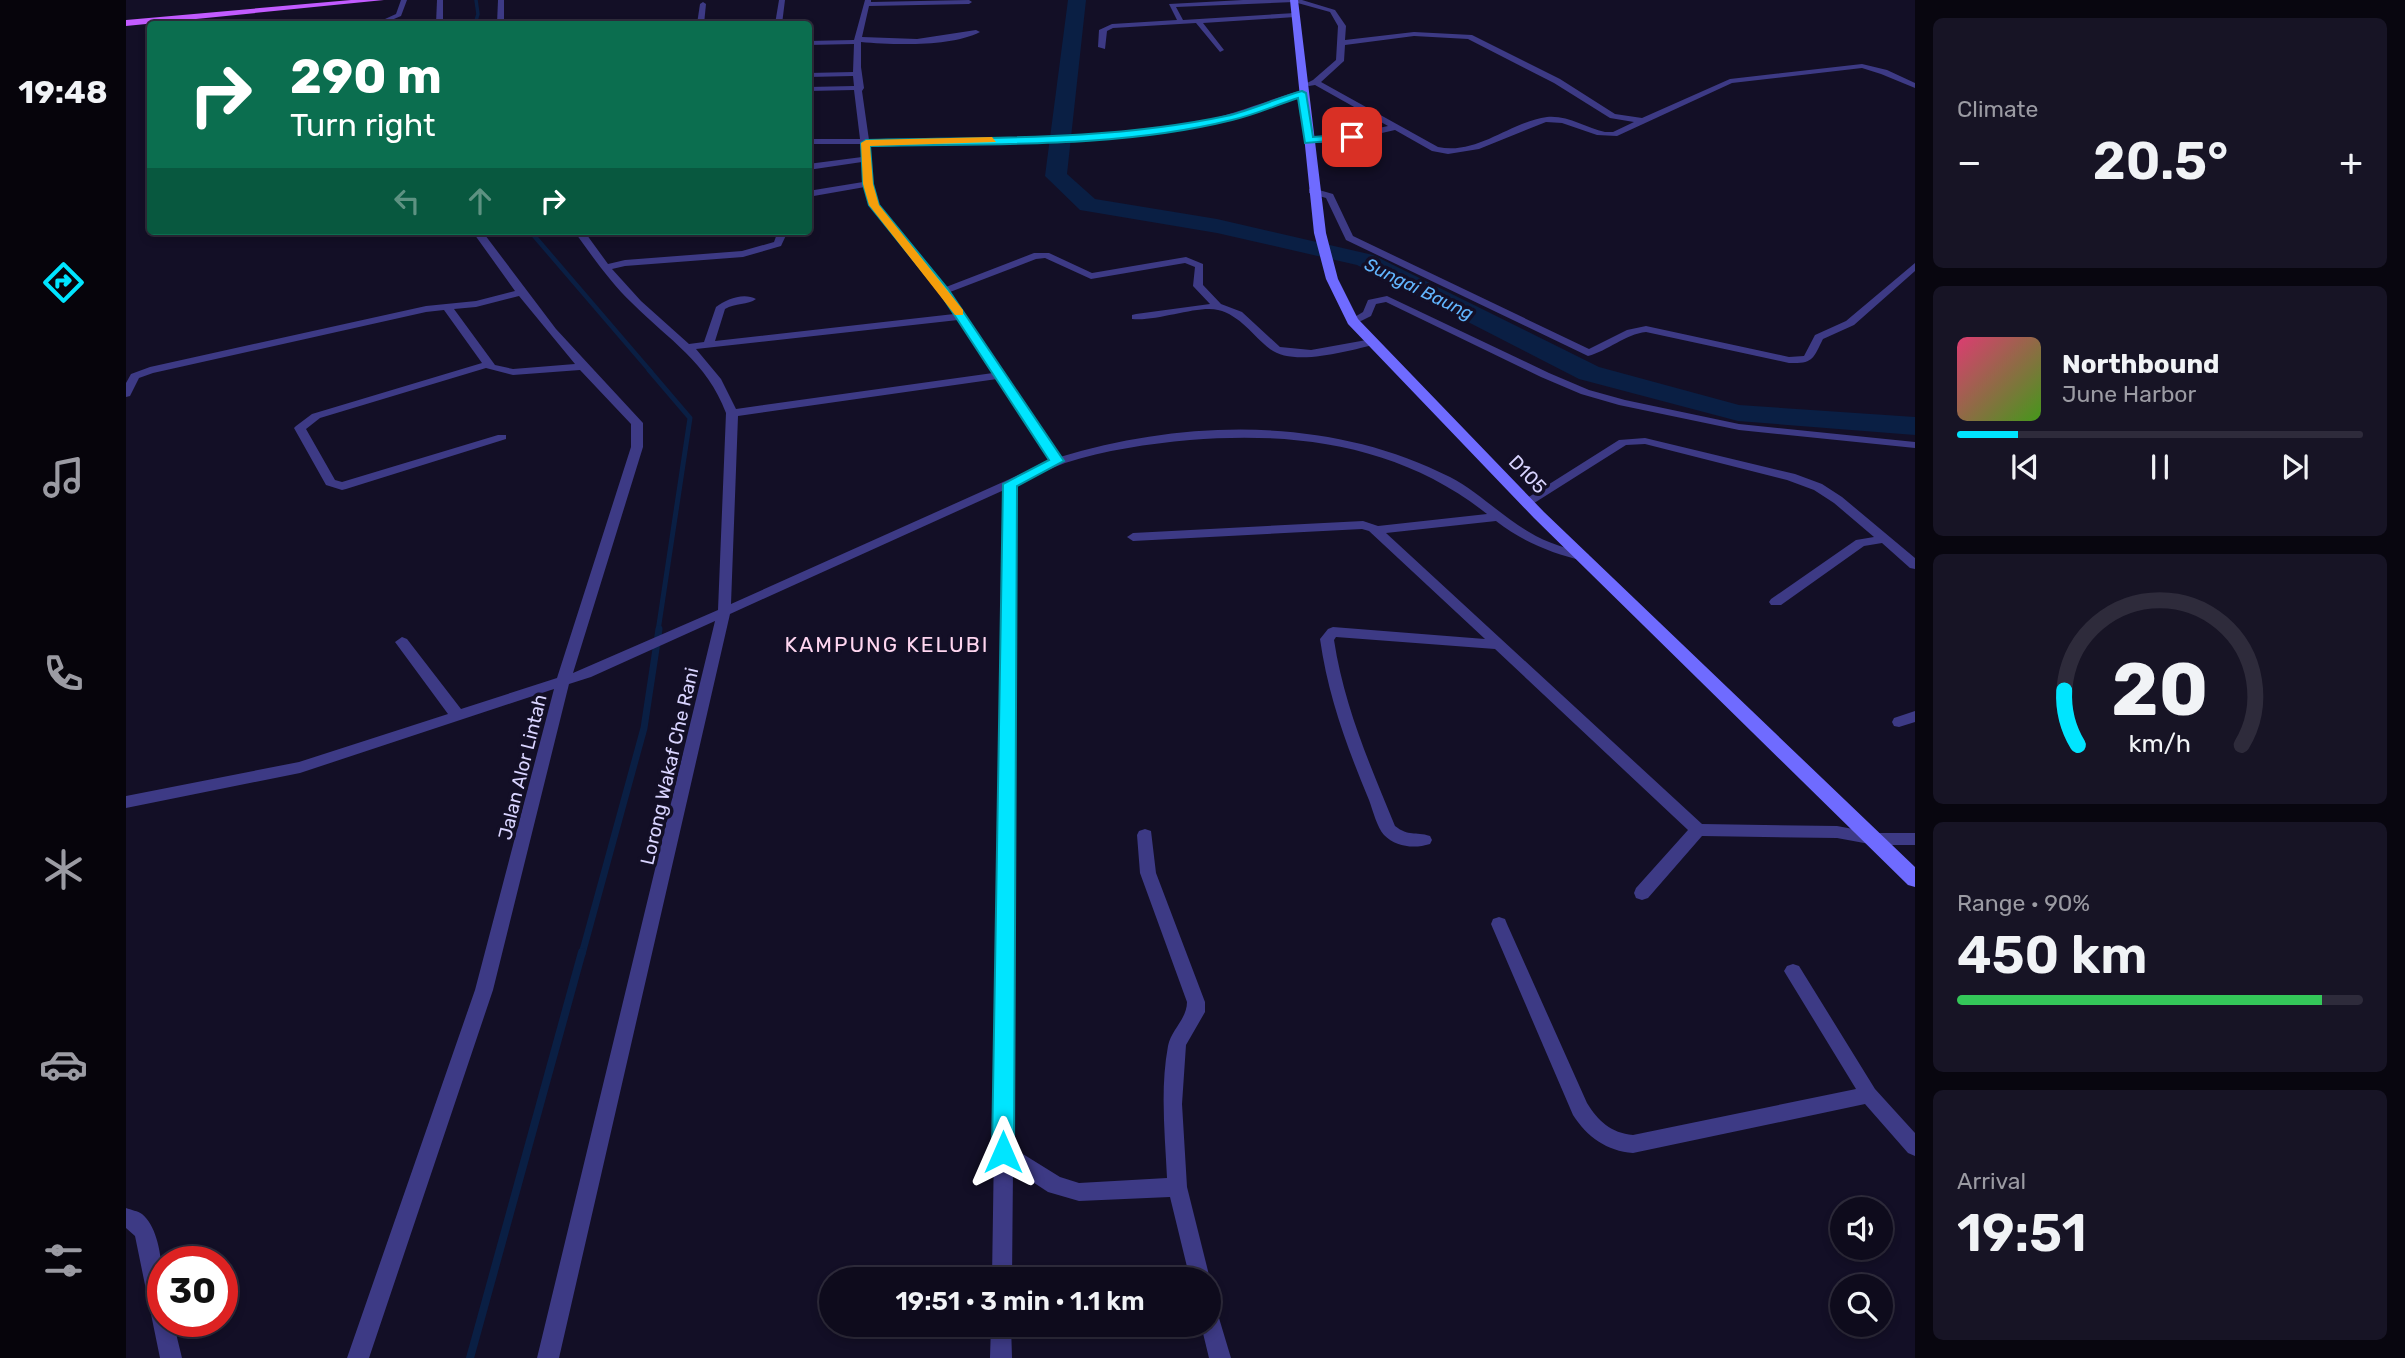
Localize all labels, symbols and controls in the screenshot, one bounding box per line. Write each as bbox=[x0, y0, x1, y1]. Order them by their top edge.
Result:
text: 290 m bbox=[290, 47, 442, 105]
icon: right bbox=[175, 49, 266, 140]
text: 19:48 bbox=[18, 73, 108, 111]
text: Climate bbox=[1957, 95, 2038, 123]
text: Turn right bbox=[290, 106, 435, 144]
pin bbox=[1322, 107, 1382, 167]
icon: arrive bbox=[1333, 118, 1371, 156]
text: 20.5° bbox=[2093, 130, 2228, 192]
text: − bbox=[1957, 139, 1982, 185]
text: + bbox=[2339, 139, 2363, 185]
icon: left bbox=[388, 182, 426, 220]
icon: ahead bbox=[461, 182, 499, 220]
icon: right bbox=[534, 182, 572, 220]
water label: Sungai Baung bbox=[1361, 253, 1477, 325]
icon: directions bbox=[39, 258, 88, 307]
text: Northbound bbox=[2062, 349, 2220, 380]
text: June Harbor bbox=[2062, 380, 2196, 408]
icon: previous bbox=[2006, 448, 2044, 486]
icon: pause bbox=[2141, 448, 2179, 486]
icon: next bbox=[2276, 448, 2314, 486]
street label: D105 bbox=[1504, 450, 1551, 498]
icon: music bbox=[39, 453, 88, 502]
district label: KAMPUNG KELUBI bbox=[785, 632, 989, 657]
text: 20 bbox=[2112, 647, 2208, 733]
icon: phone bbox=[39, 649, 88, 698]
street label: Lorong Wakaf Che Rani bbox=[636, 665, 703, 867]
street label: Jalan Alor Lintah bbox=[493, 692, 552, 842]
text: km/h bbox=[2129, 729, 2191, 758]
icon: climate bbox=[39, 845, 88, 894]
text: Range · 90% bbox=[1957, 889, 2090, 917]
text: 450 km bbox=[1957, 924, 2148, 986]
icon: car bbox=[39, 1040, 88, 1089]
position arrow bbox=[966, 1115, 1040, 1189]
text: Arrival bbox=[1957, 1167, 2026, 1195]
map controls bbox=[1830, 1197, 1893, 1337]
button: sound bbox=[1830, 1197, 1893, 1260]
text: 19:51 bbox=[1957, 1202, 2087, 1264]
icon: filters bbox=[39, 1236, 88, 1285]
speed limit sign: 30 bbox=[147, 1246, 238, 1337]
button: search bbox=[1830, 1274, 1893, 1337]
text: 19:51 · 3 min · 1.1 km bbox=[895, 1286, 1145, 1317]

